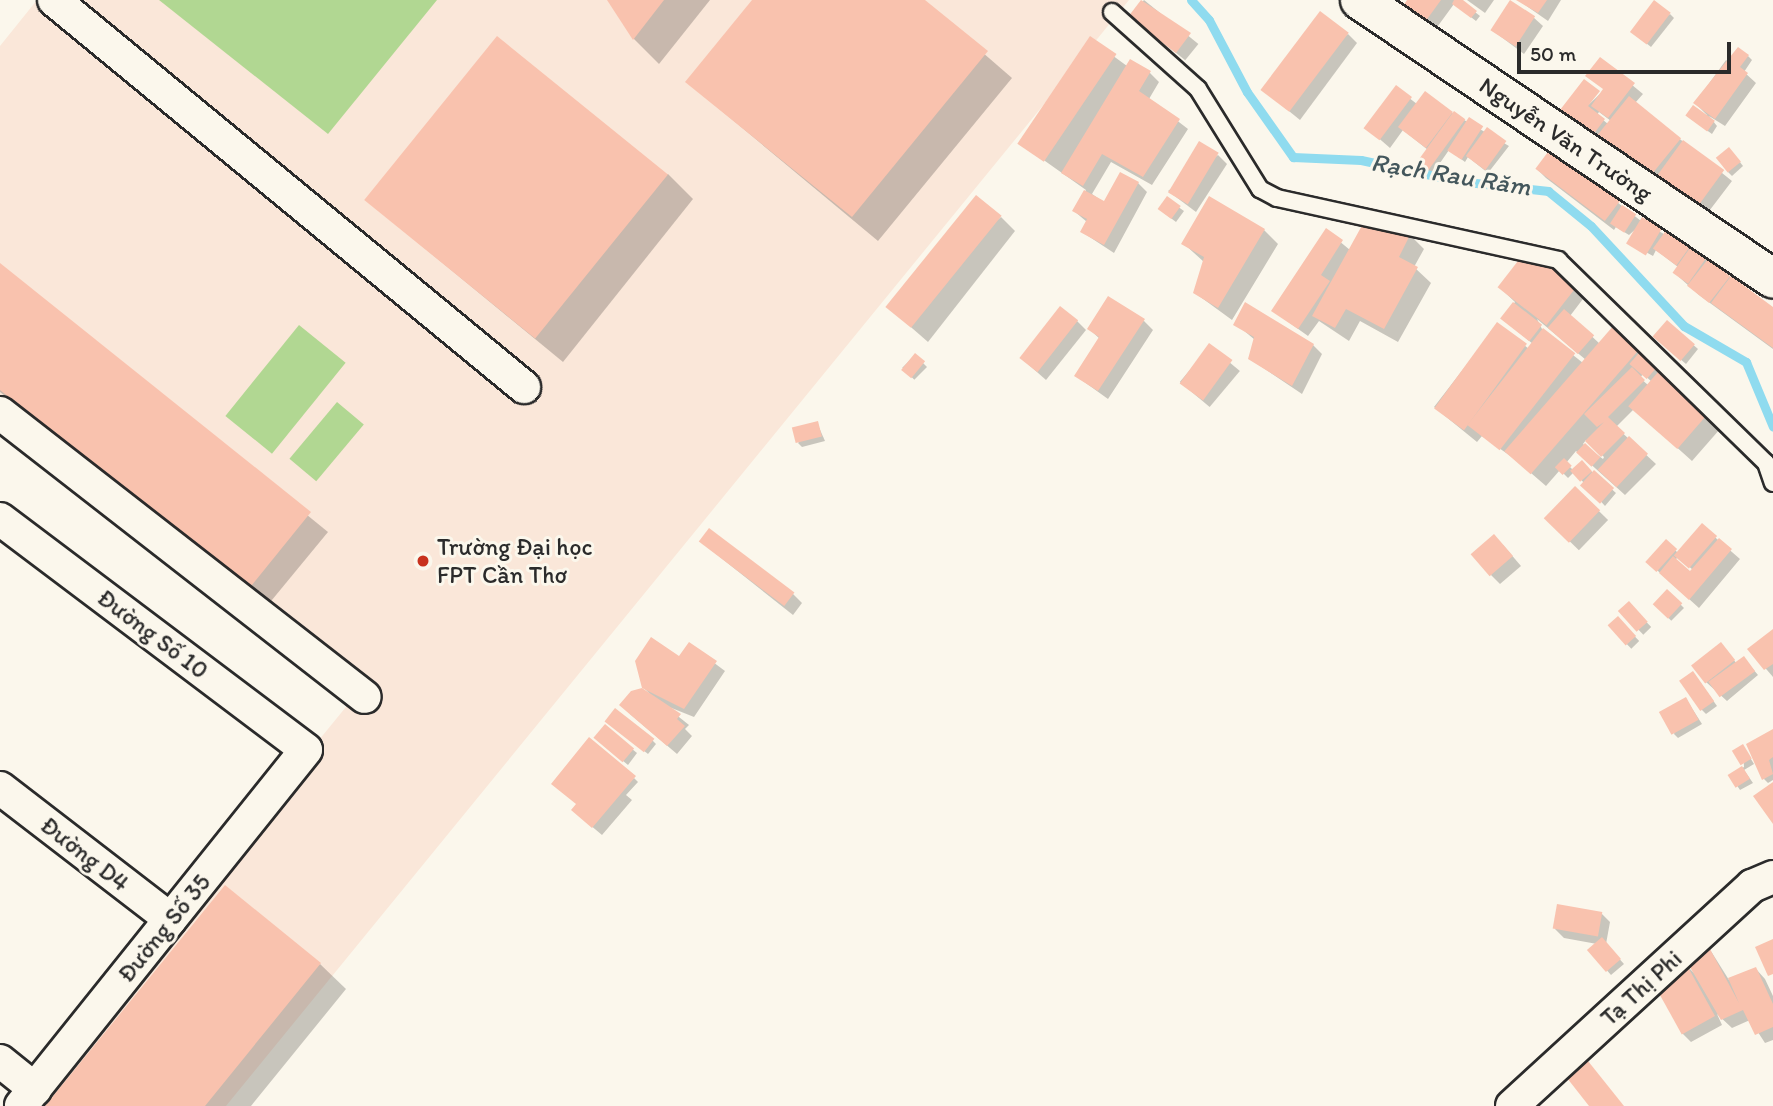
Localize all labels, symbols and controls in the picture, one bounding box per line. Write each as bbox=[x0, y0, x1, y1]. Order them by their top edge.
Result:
scale bar bbox=[1521, 28, 1734, 72]
text: 50 m bbox=[1530, 41, 1576, 66]
street label: Nguyễn Văn Trường bbox=[1474, 71, 1658, 207]
water label: Rạch Rau Răm bbox=[1369, 147, 1533, 203]
place label: Trường Đại học FPT Cần Thơ bbox=[437, 533, 592, 589]
marker: Trường Đại học FPT Cần Thơ bbox=[415, 553, 431, 569]
street label: Đường Số 10 bbox=[92, 583, 214, 685]
street label: Đường D4 bbox=[35, 811, 135, 897]
street label: Đường Số 35 bbox=[112, 868, 216, 988]
street label: Tạ Thị Phi bbox=[1594, 944, 1688, 1032]

